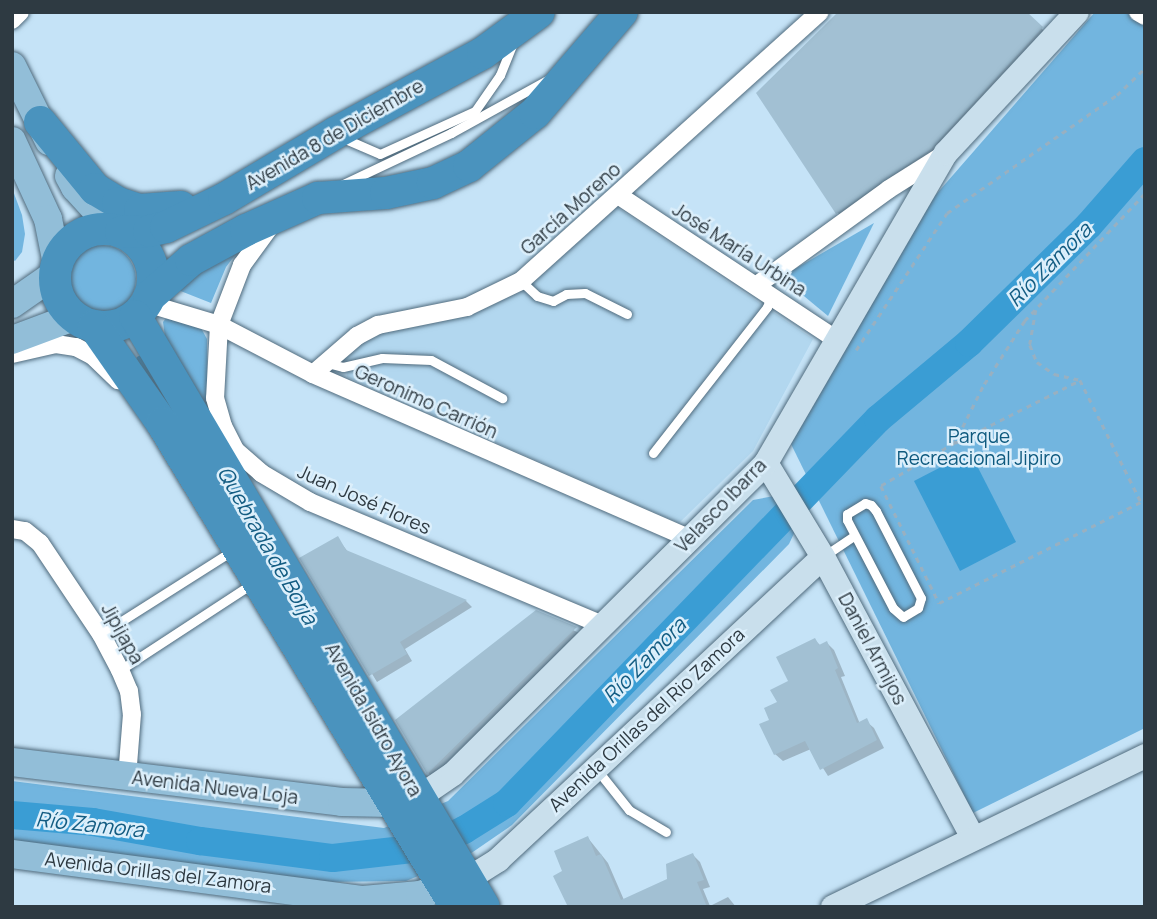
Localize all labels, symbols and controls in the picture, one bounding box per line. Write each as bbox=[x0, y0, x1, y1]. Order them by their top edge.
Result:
street label: Avenida 8 de Diciembre bbox=[242, 75, 428, 195]
street label: García Moreno bbox=[516, 158, 626, 260]
street label: José María Urbina bbox=[668, 198, 810, 302]
water label: Río Zamora bbox=[1002, 217, 1096, 311]
street label: Geronimo Carrión bbox=[351, 360, 501, 444]
park label: Parque Recreacional Jipiro bbox=[897, 426, 1061, 470]
street label: Velasco Ibarra bbox=[671, 454, 771, 558]
street label: Juan José Flores bbox=[294, 460, 434, 540]
water label: Quebrada de Borja bbox=[213, 462, 323, 628]
street label: Daniel Armijos bbox=[833, 589, 911, 709]
street label: Jipijapa bbox=[96, 600, 148, 668]
water label: Río Zamora bbox=[597, 612, 691, 708]
street label: Avenida Orillas del Rio Zamora bbox=[544, 623, 750, 817]
street label: Avenida Isidro Ayora bbox=[320, 639, 426, 801]
street label: Avenida Nueva Loja bbox=[131, 766, 299, 810]
water label: Río Zamora bbox=[35, 806, 145, 842]
street label: Avenida Orillas del Zamora bbox=[43, 848, 273, 898]

